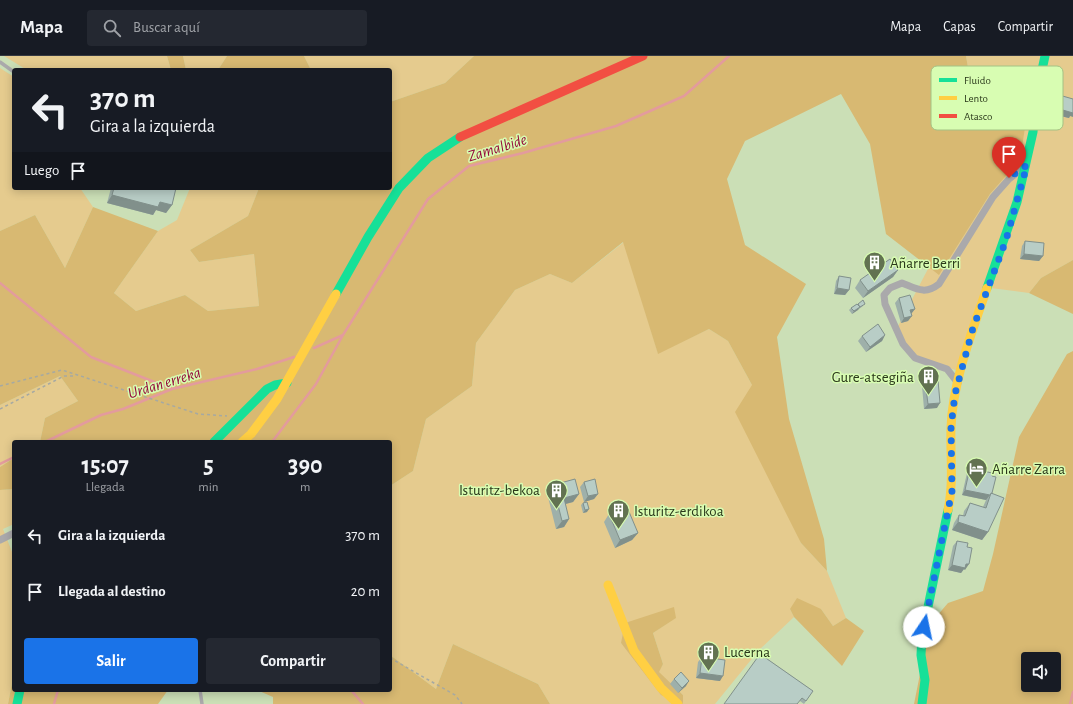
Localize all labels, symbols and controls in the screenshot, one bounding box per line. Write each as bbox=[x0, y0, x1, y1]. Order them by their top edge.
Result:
search box bbox=[87, 10, 367, 46]
icon: search bbox=[101, 17, 123, 39]
text: Mapa bbox=[20, 18, 63, 37]
text: Buscar aquí bbox=[133, 20, 200, 35]
text: Mapa bbox=[890, 20, 921, 34]
text: Capas bbox=[943, 20, 976, 34]
text: Compartir bbox=[998, 20, 1053, 34]
legend bbox=[931, 66, 1063, 130]
text: Fluido bbox=[964, 75, 991, 86]
icon: left bbox=[24, 84, 76, 136]
text: 370 m bbox=[90, 85, 156, 113]
text: Lento bbox=[964, 93, 988, 104]
text: Atasco bbox=[964, 111, 992, 122]
text: Gira a la izquierda bbox=[90, 118, 215, 136]
water label: Zamalbide bbox=[466, 131, 529, 164]
pin bbox=[992, 137, 1026, 178]
icon: arrive bbox=[998, 143, 1020, 165]
icon: arrive bbox=[67, 160, 89, 182]
text: Luego bbox=[24, 163, 59, 178]
building icon: Añarre Berri bbox=[861, 250, 887, 283]
place label: Añarre Berri bbox=[890, 256, 960, 271]
water label: Urdan erreka bbox=[126, 364, 203, 402]
building icon: Gure-atsegiña bbox=[916, 364, 942, 397]
place label: Gure-atsegiña bbox=[832, 370, 914, 385]
text: 15:07 bbox=[81, 454, 129, 478]
text: 5 bbox=[203, 454, 214, 478]
text: 390 bbox=[288, 454, 323, 478]
hotel icon: Añarre Zarra bbox=[964, 456, 990, 489]
place label: Añarre Zarra bbox=[992, 462, 1065, 477]
building icon: Isturitz-bekoa bbox=[543, 477, 569, 510]
text: Llegada bbox=[85, 481, 125, 494]
text: min bbox=[198, 481, 219, 494]
text: m bbox=[300, 481, 310, 494]
place label: Isturitz-bekoa bbox=[459, 483, 540, 498]
building icon: Isturitz-erdikoa bbox=[605, 498, 631, 531]
place label: Isturitz-erdikoa bbox=[634, 504, 724, 519]
icon: left bbox=[24, 525, 46, 547]
text: Gira a la izquierda bbox=[58, 528, 165, 543]
text: 370 m bbox=[345, 528, 380, 543]
icon: arrive bbox=[24, 581, 46, 603]
text: Llegada al destino bbox=[58, 584, 166, 599]
text: 20 m bbox=[351, 584, 380, 599]
position arrow bbox=[903, 606, 945, 648]
button: Salir bbox=[24, 638, 198, 684]
button: Compartir bbox=[206, 638, 380, 684]
building icon: Lucerna bbox=[696, 639, 722, 672]
place label: Lucerna bbox=[724, 645, 770, 660]
map controls bbox=[1021, 652, 1061, 692]
button: sound bbox=[1021, 652, 1061, 692]

